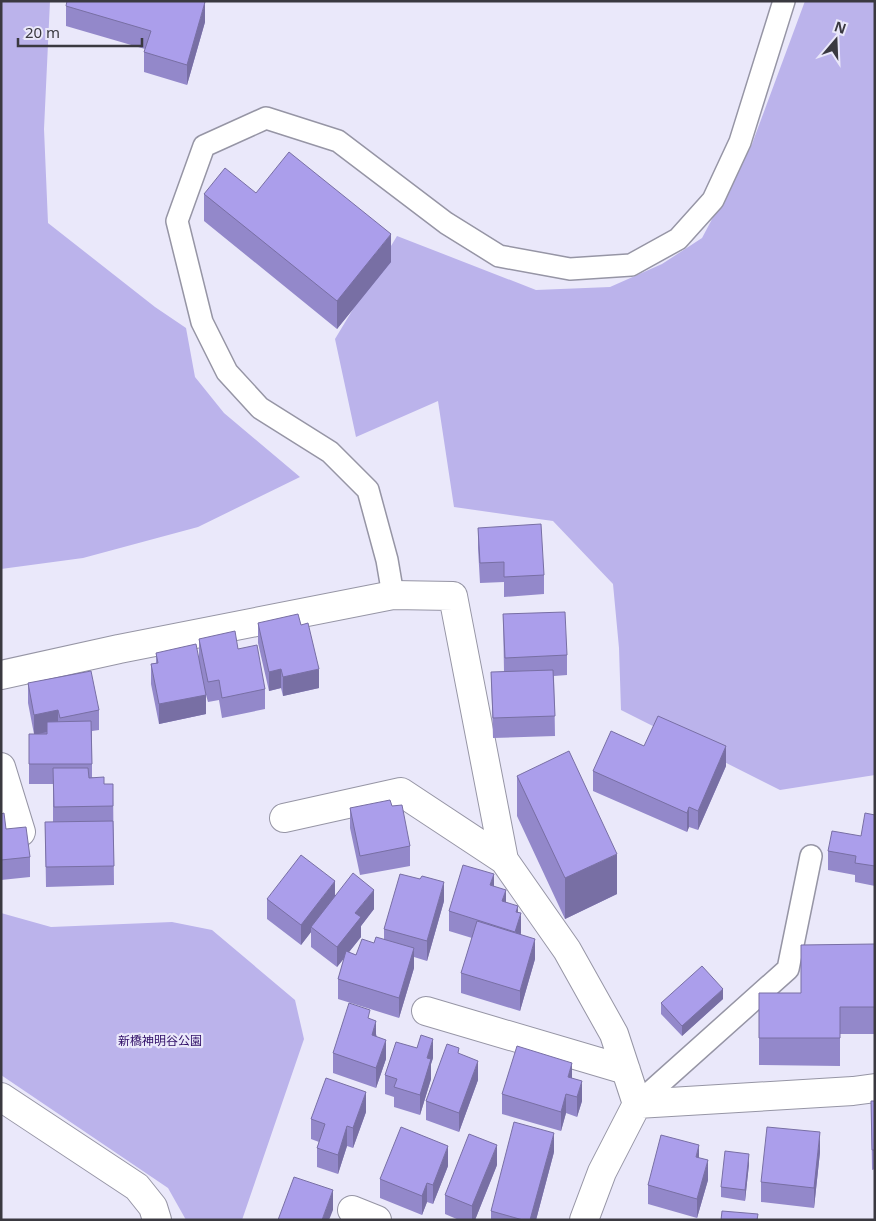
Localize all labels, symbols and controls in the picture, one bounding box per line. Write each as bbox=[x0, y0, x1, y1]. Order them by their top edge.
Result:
scale bar bbox=[18, 15, 141, 47]
north arrow bbox=[811, 15, 861, 65]
text: N bbox=[832, 16, 849, 38]
text: 20 m bbox=[25, 22, 60, 42]
park label: 新橋神明谷公園 bbox=[118, 1032, 202, 1049]

